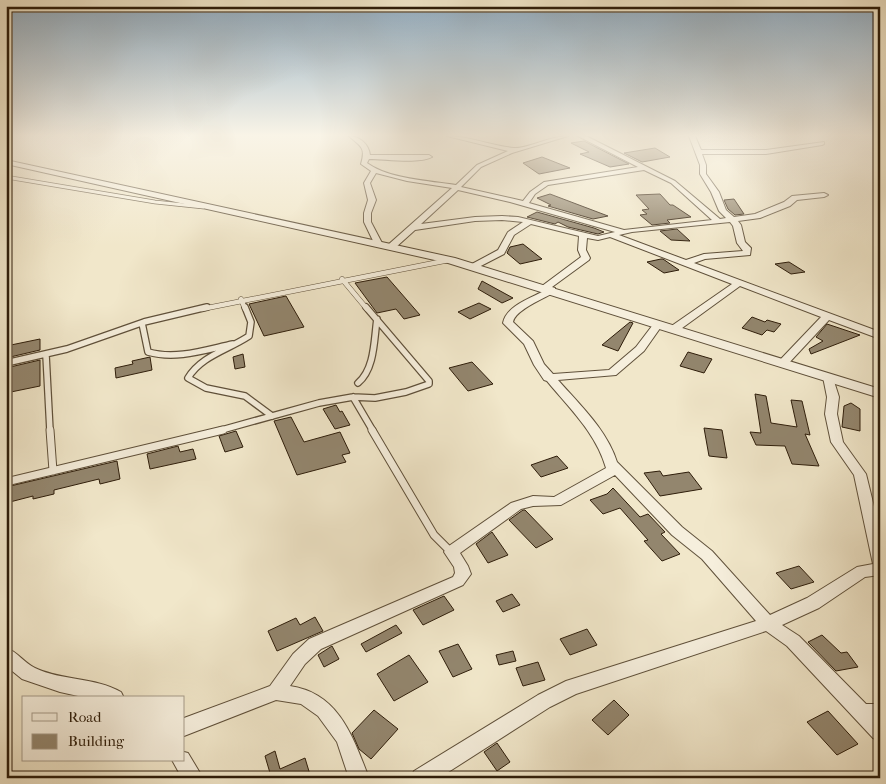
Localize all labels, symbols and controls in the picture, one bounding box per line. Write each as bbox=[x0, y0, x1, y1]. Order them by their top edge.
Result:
legend bbox=[22, 696, 185, 762]
text: Road bbox=[68, 708, 102, 726]
text: Building bbox=[68, 732, 125, 750]

